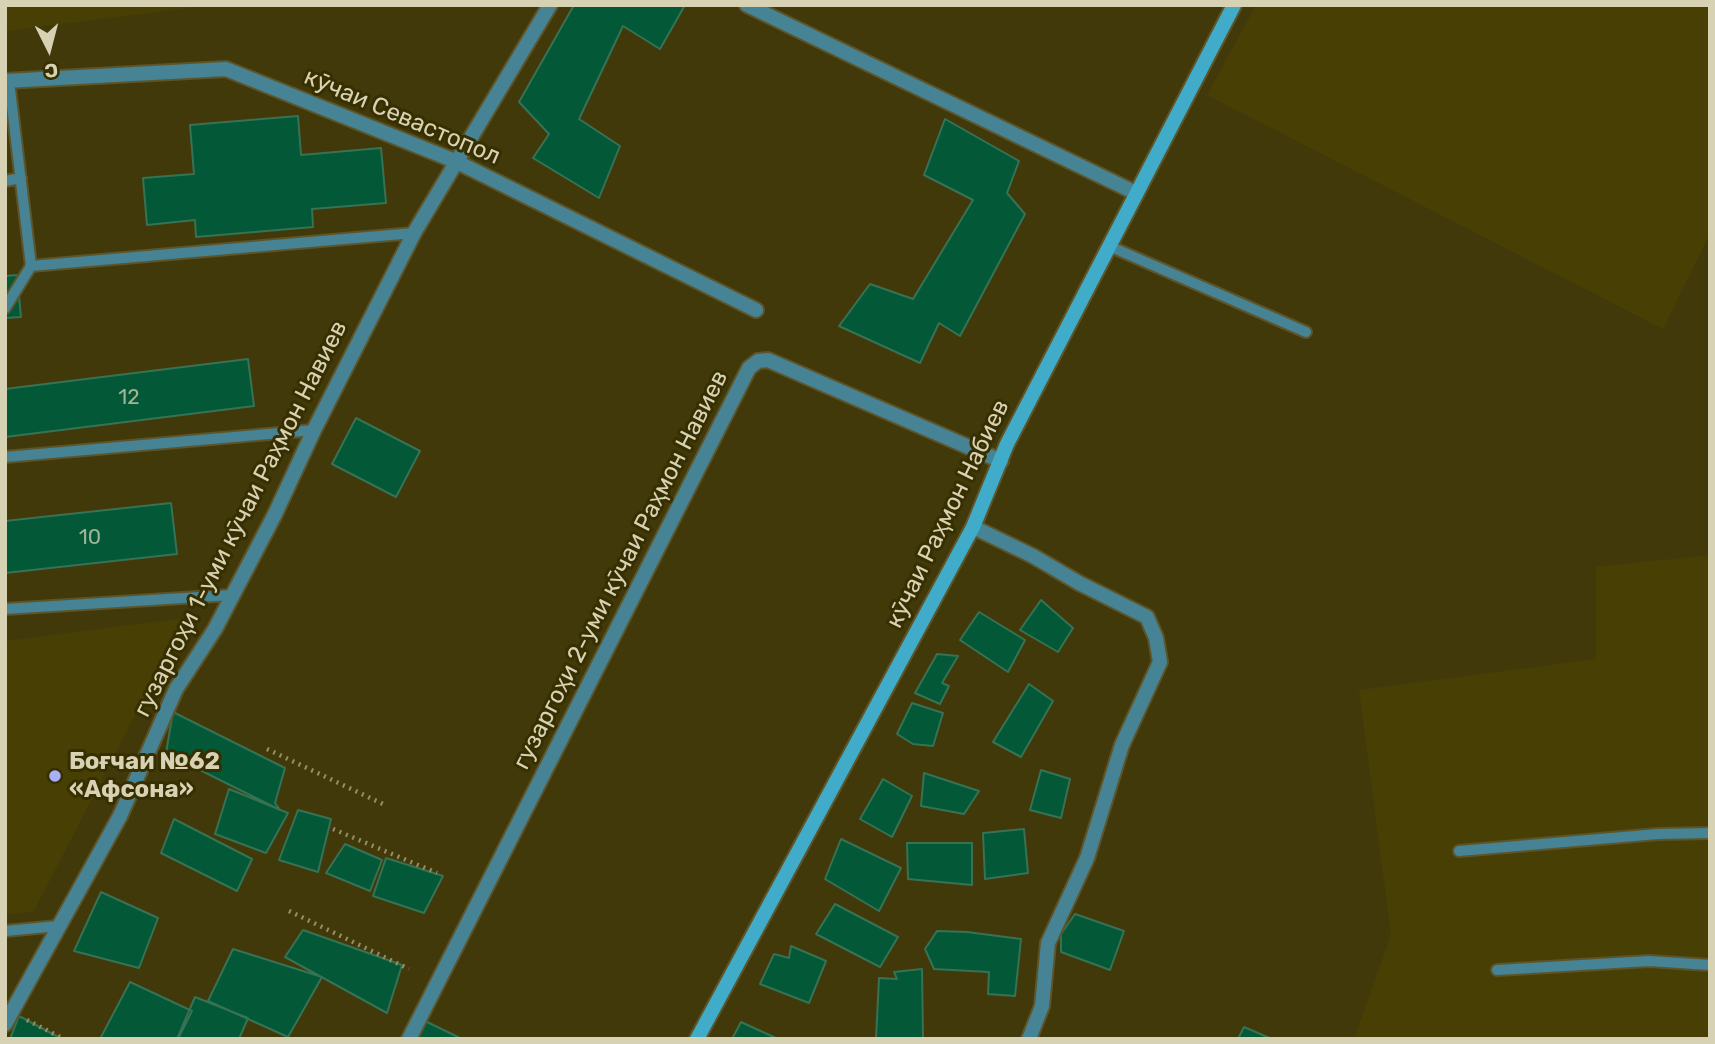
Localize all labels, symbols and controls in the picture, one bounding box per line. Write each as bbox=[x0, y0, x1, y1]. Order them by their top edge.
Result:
north arrow bbox=[14, 14, 84, 84]
text: С bbox=[43, 58, 59, 83]
street label: кӯчаи Севастопол bbox=[300, 63, 504, 171]
street label: гузаргоҳи 1-уми кӯчаи Раҳмон Навиев bbox=[128, 316, 354, 722]
street label: гузаргоҳи 2-уми кӯчаи Раҳмон Навиев bbox=[507, 366, 735, 774]
house number: 12 bbox=[118, 385, 140, 411]
street label: кӯчаи Раҳмон Набиев bbox=[880, 395, 1016, 633]
house number: 10 bbox=[79, 525, 101, 551]
place label: Боғчаи №62 «Афсона» bbox=[69, 748, 220, 804]
marker: Боғчаи №62 «Афсона» bbox=[47, 768, 63, 784]

